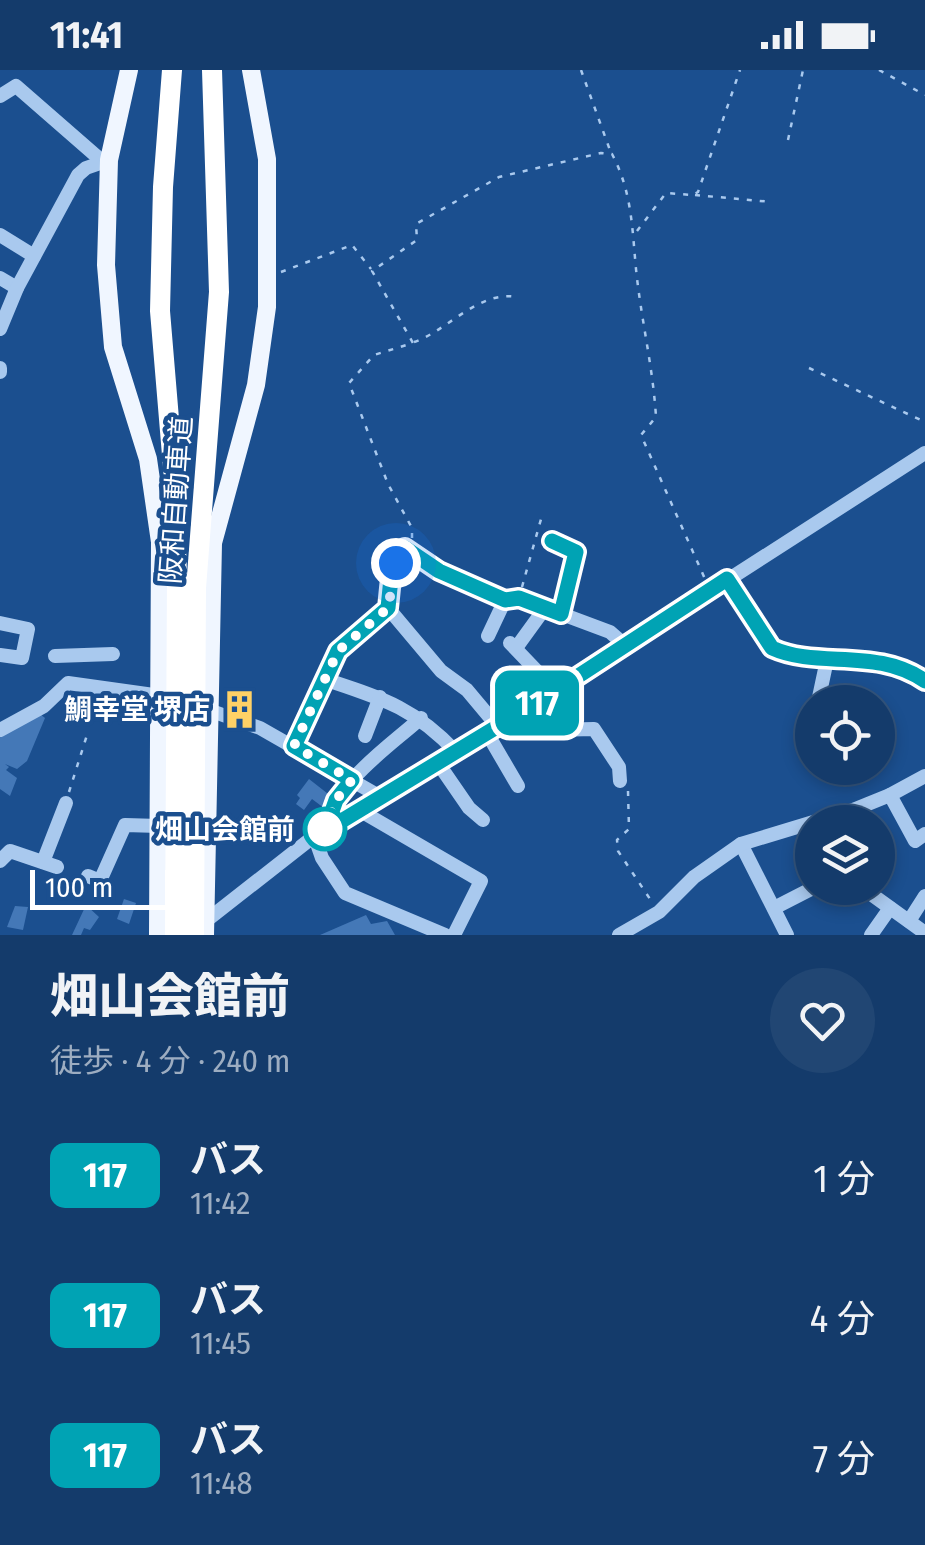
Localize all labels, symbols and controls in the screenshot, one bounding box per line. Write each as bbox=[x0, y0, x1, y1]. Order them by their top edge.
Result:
text: 11:41 bbox=[50, 12, 123, 58]
street label: 阪和自動車道 bbox=[154, 415, 198, 585]
your location bbox=[371, 538, 421, 588]
line badge: 117 bbox=[480, 670, 594, 736]
text: 117 bbox=[515, 682, 559, 724]
map controls bbox=[795, 685, 895, 905]
button: locate bbox=[795, 685, 895, 785]
building icon: 鯛幸堂 堺店 bbox=[219, 688, 261, 730]
place label: 鯛幸堂 堺店 bbox=[64, 693, 210, 726]
button: layers bbox=[795, 805, 895, 905]
marker: 畑山会館前 bbox=[304, 808, 346, 850]
place label: 畑山会館前 bbox=[155, 813, 295, 846]
scale bar bbox=[30, 865, 170, 910]
text: 100 m bbox=[45, 871, 113, 904]
text: 畑山会館前 bbox=[50, 968, 290, 1026]
button: heart bbox=[770, 968, 875, 1073]
text: 徒歩 · 4 分 · 240 m bbox=[50, 1042, 290, 1080]
text: バス bbox=[190, 1137, 266, 1183]
text: 117 bbox=[83, 1154, 127, 1196]
text: 1 分 bbox=[813, 1156, 875, 1202]
text: 11:42 bbox=[190, 1184, 250, 1222]
text: バス bbox=[190, 1277, 266, 1323]
text: 117 bbox=[83, 1294, 127, 1336]
text: 4 分 bbox=[810, 1296, 875, 1342]
text: 11:45 bbox=[190, 1324, 251, 1362]
text: バス bbox=[190, 1417, 266, 1463]
text: 117 bbox=[83, 1434, 127, 1476]
text: 7 分 bbox=[813, 1436, 875, 1482]
text: 11:48 bbox=[190, 1464, 253, 1502]

